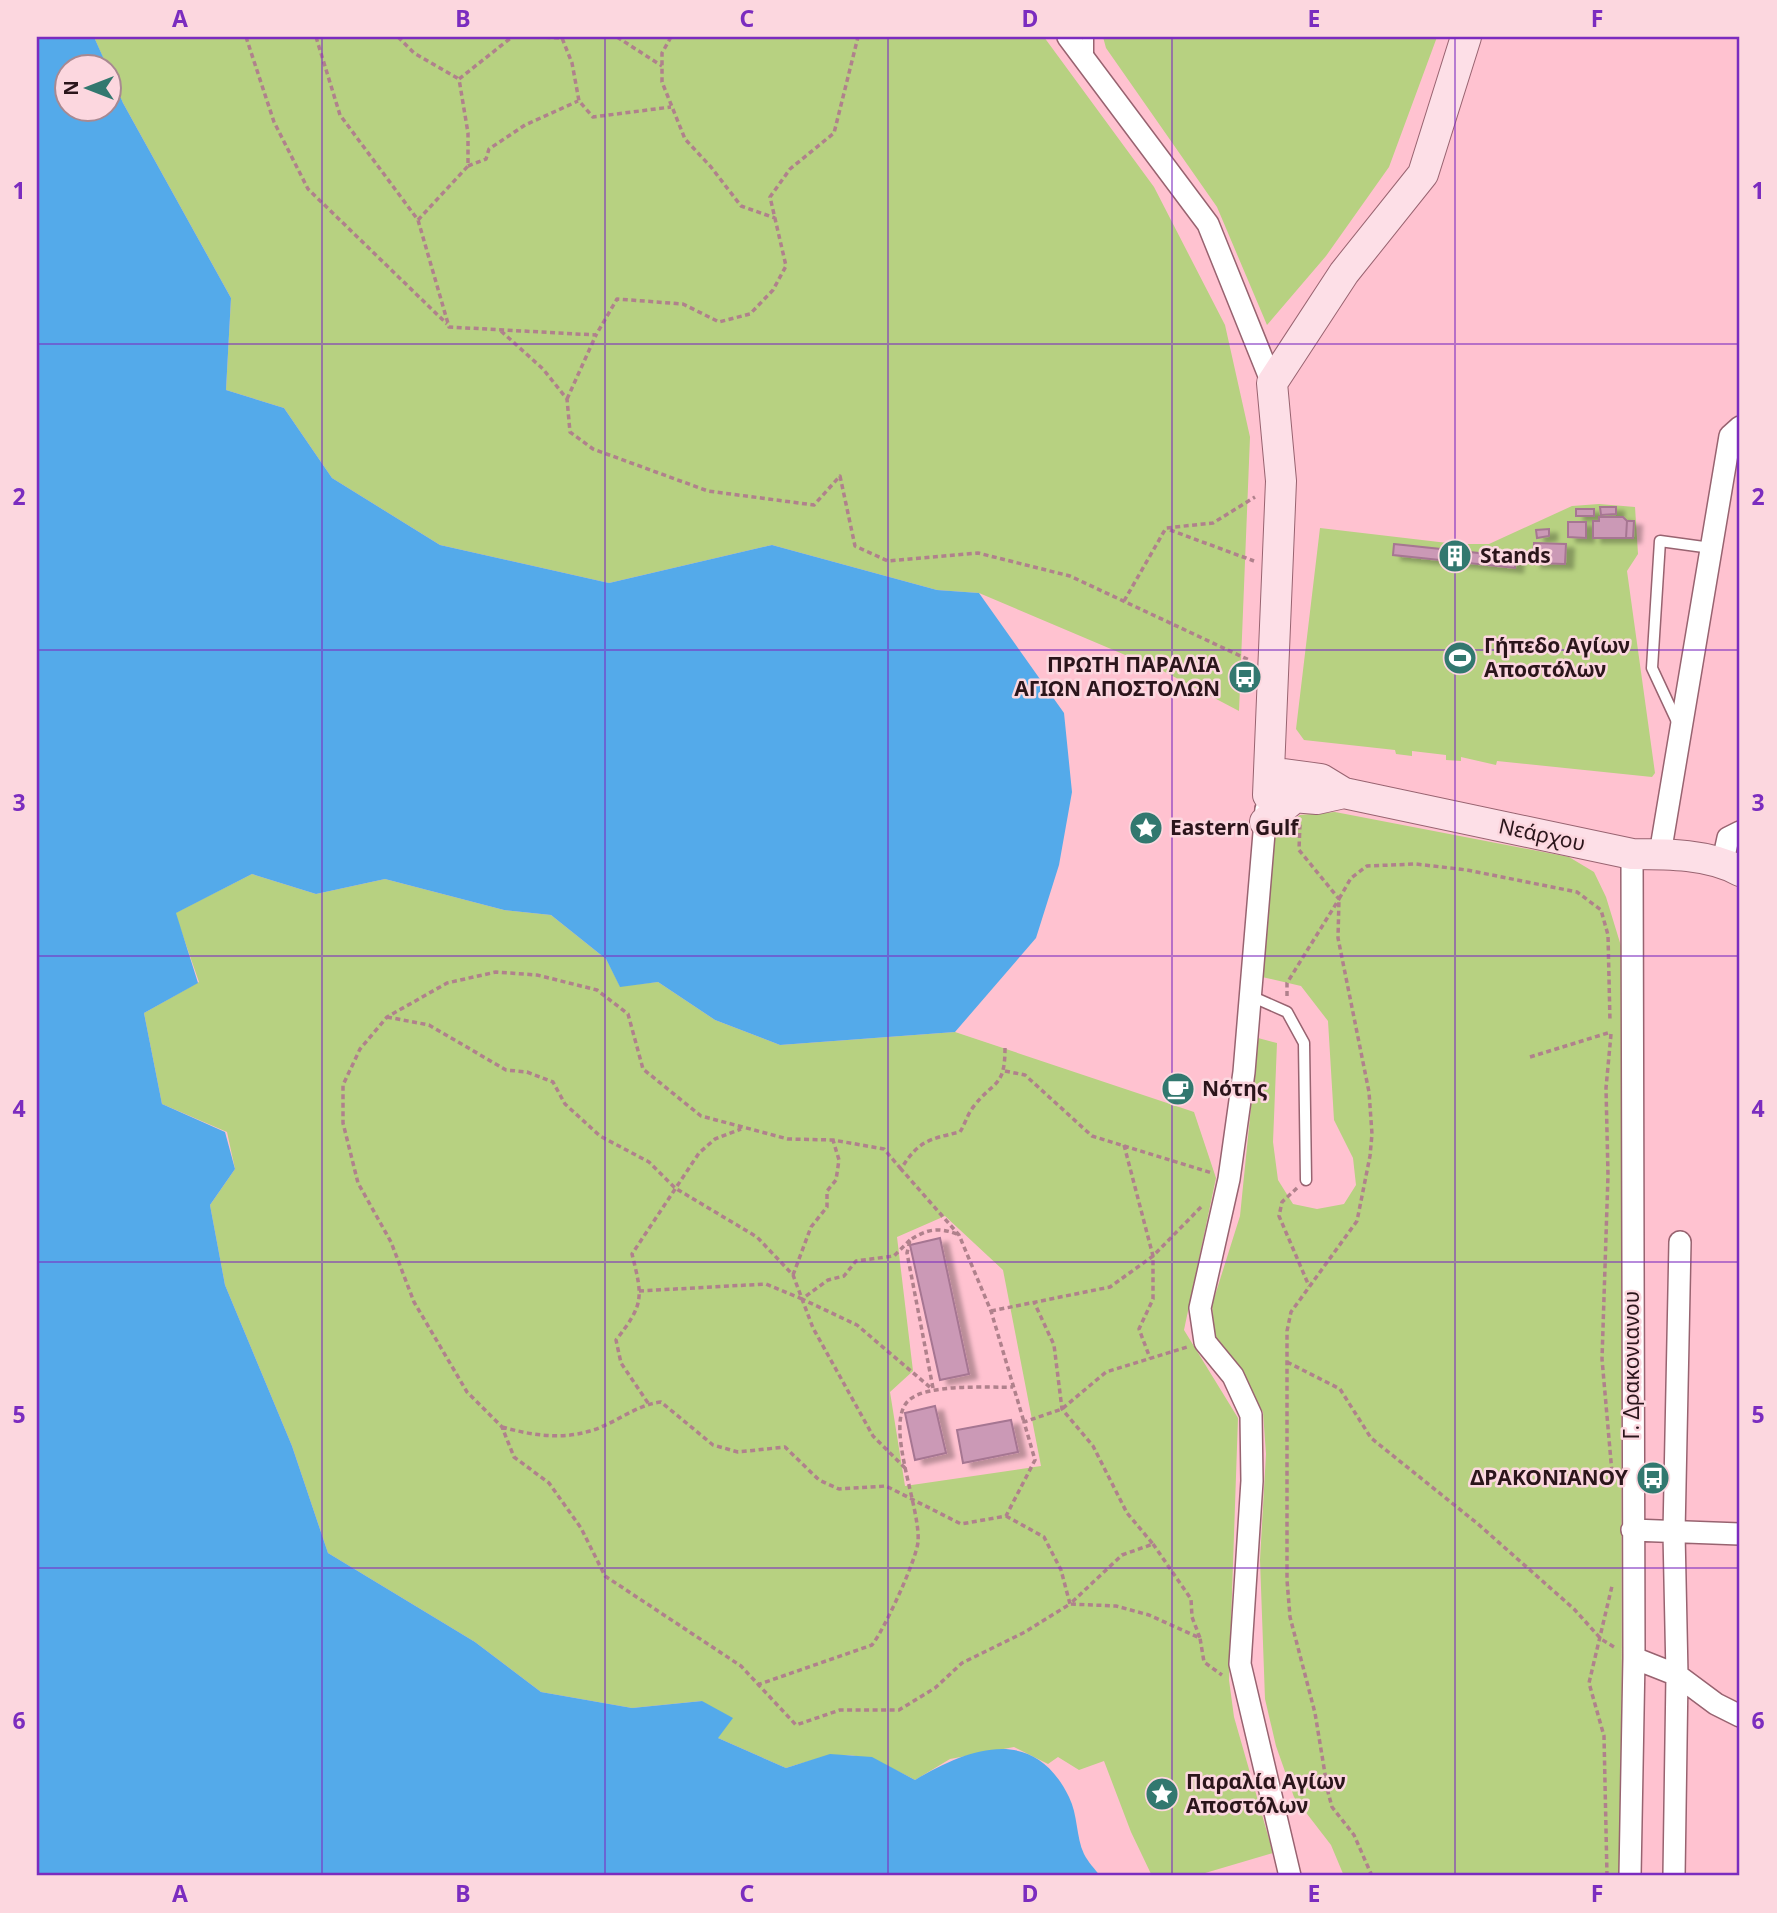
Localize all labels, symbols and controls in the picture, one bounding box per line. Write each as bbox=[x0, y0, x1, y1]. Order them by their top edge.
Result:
text: A bbox=[172, 2, 188, 34]
text: B bbox=[455, 2, 471, 34]
text: C bbox=[740, 2, 755, 34]
text: D bbox=[1022, 2, 1038, 34]
text: E bbox=[1308, 2, 1320, 34]
text: F bbox=[1591, 2, 1603, 34]
north arrow bbox=[52, 52, 122, 122]
text: N bbox=[58, 80, 84, 96]
text: 1 bbox=[12, 174, 26, 206]
text: 1 bbox=[1751, 174, 1765, 206]
text: 2 bbox=[12, 480, 26, 512]
text: 2 bbox=[1751, 480, 1765, 512]
building icon: Stands bbox=[1436, 537, 1474, 575]
place label: Stands bbox=[1480, 541, 1551, 569]
place label: Γήπεδο Αγίων Αποστόλων bbox=[1484, 631, 1630, 683]
sports icon: Γήπεδο Αγίων Αποστόλων bbox=[1441, 639, 1479, 677]
place label: ΠΡΩΤΗ ΠΑΡΑΛΙΑ ΑΓΙΩΝ ΑΠΟΣΤΟΛΩΝ bbox=[1014, 650, 1220, 702]
bus stop icon: ΠΡΩΤΗ ΠΑΡΑΛΙΑ ΑΓΙΩΝ ΑΠΟΣΤΟΛΩΝ bbox=[1226, 658, 1264, 696]
text: 3 bbox=[12, 786, 26, 818]
text: 3 bbox=[1751, 786, 1765, 818]
place icon: Eastern Gulf bbox=[1127, 809, 1165, 847]
street label: Νεάρχου bbox=[1496, 811, 1588, 857]
place label: Eastern Gulf bbox=[1170, 813, 1300, 841]
cafe icon: Νότης bbox=[1159, 1070, 1197, 1108]
place label: Νότης bbox=[1202, 1074, 1268, 1102]
text: 4 bbox=[12, 1092, 26, 1124]
text: 4 bbox=[1751, 1092, 1765, 1124]
street label: Γ. Δρακονιανου bbox=[1617, 1291, 1645, 1439]
text: 5 bbox=[12, 1398, 26, 1430]
text: 5 bbox=[1751, 1398, 1765, 1430]
bus stop icon: ΔΡΑΚΟΝΙΑΝΟΥ bbox=[1634, 1459, 1672, 1497]
place label: ΔΡΑΚΟΝΙΑΝΟΥ bbox=[1470, 1463, 1629, 1491]
text: 6 bbox=[12, 1704, 26, 1736]
text: 6 bbox=[1751, 1704, 1765, 1736]
place label: Παραλία Αγίων Αποστόλων bbox=[1186, 1767, 1346, 1819]
place icon: Παραλία Αγίων Αποστόλων bbox=[1143, 1775, 1181, 1813]
text: A bbox=[172, 1877, 188, 1909]
text: B bbox=[455, 1877, 471, 1909]
text: C bbox=[740, 1877, 755, 1909]
text: D bbox=[1022, 1877, 1038, 1909]
text: E bbox=[1308, 1877, 1320, 1909]
text: F bbox=[1591, 1877, 1603, 1909]

